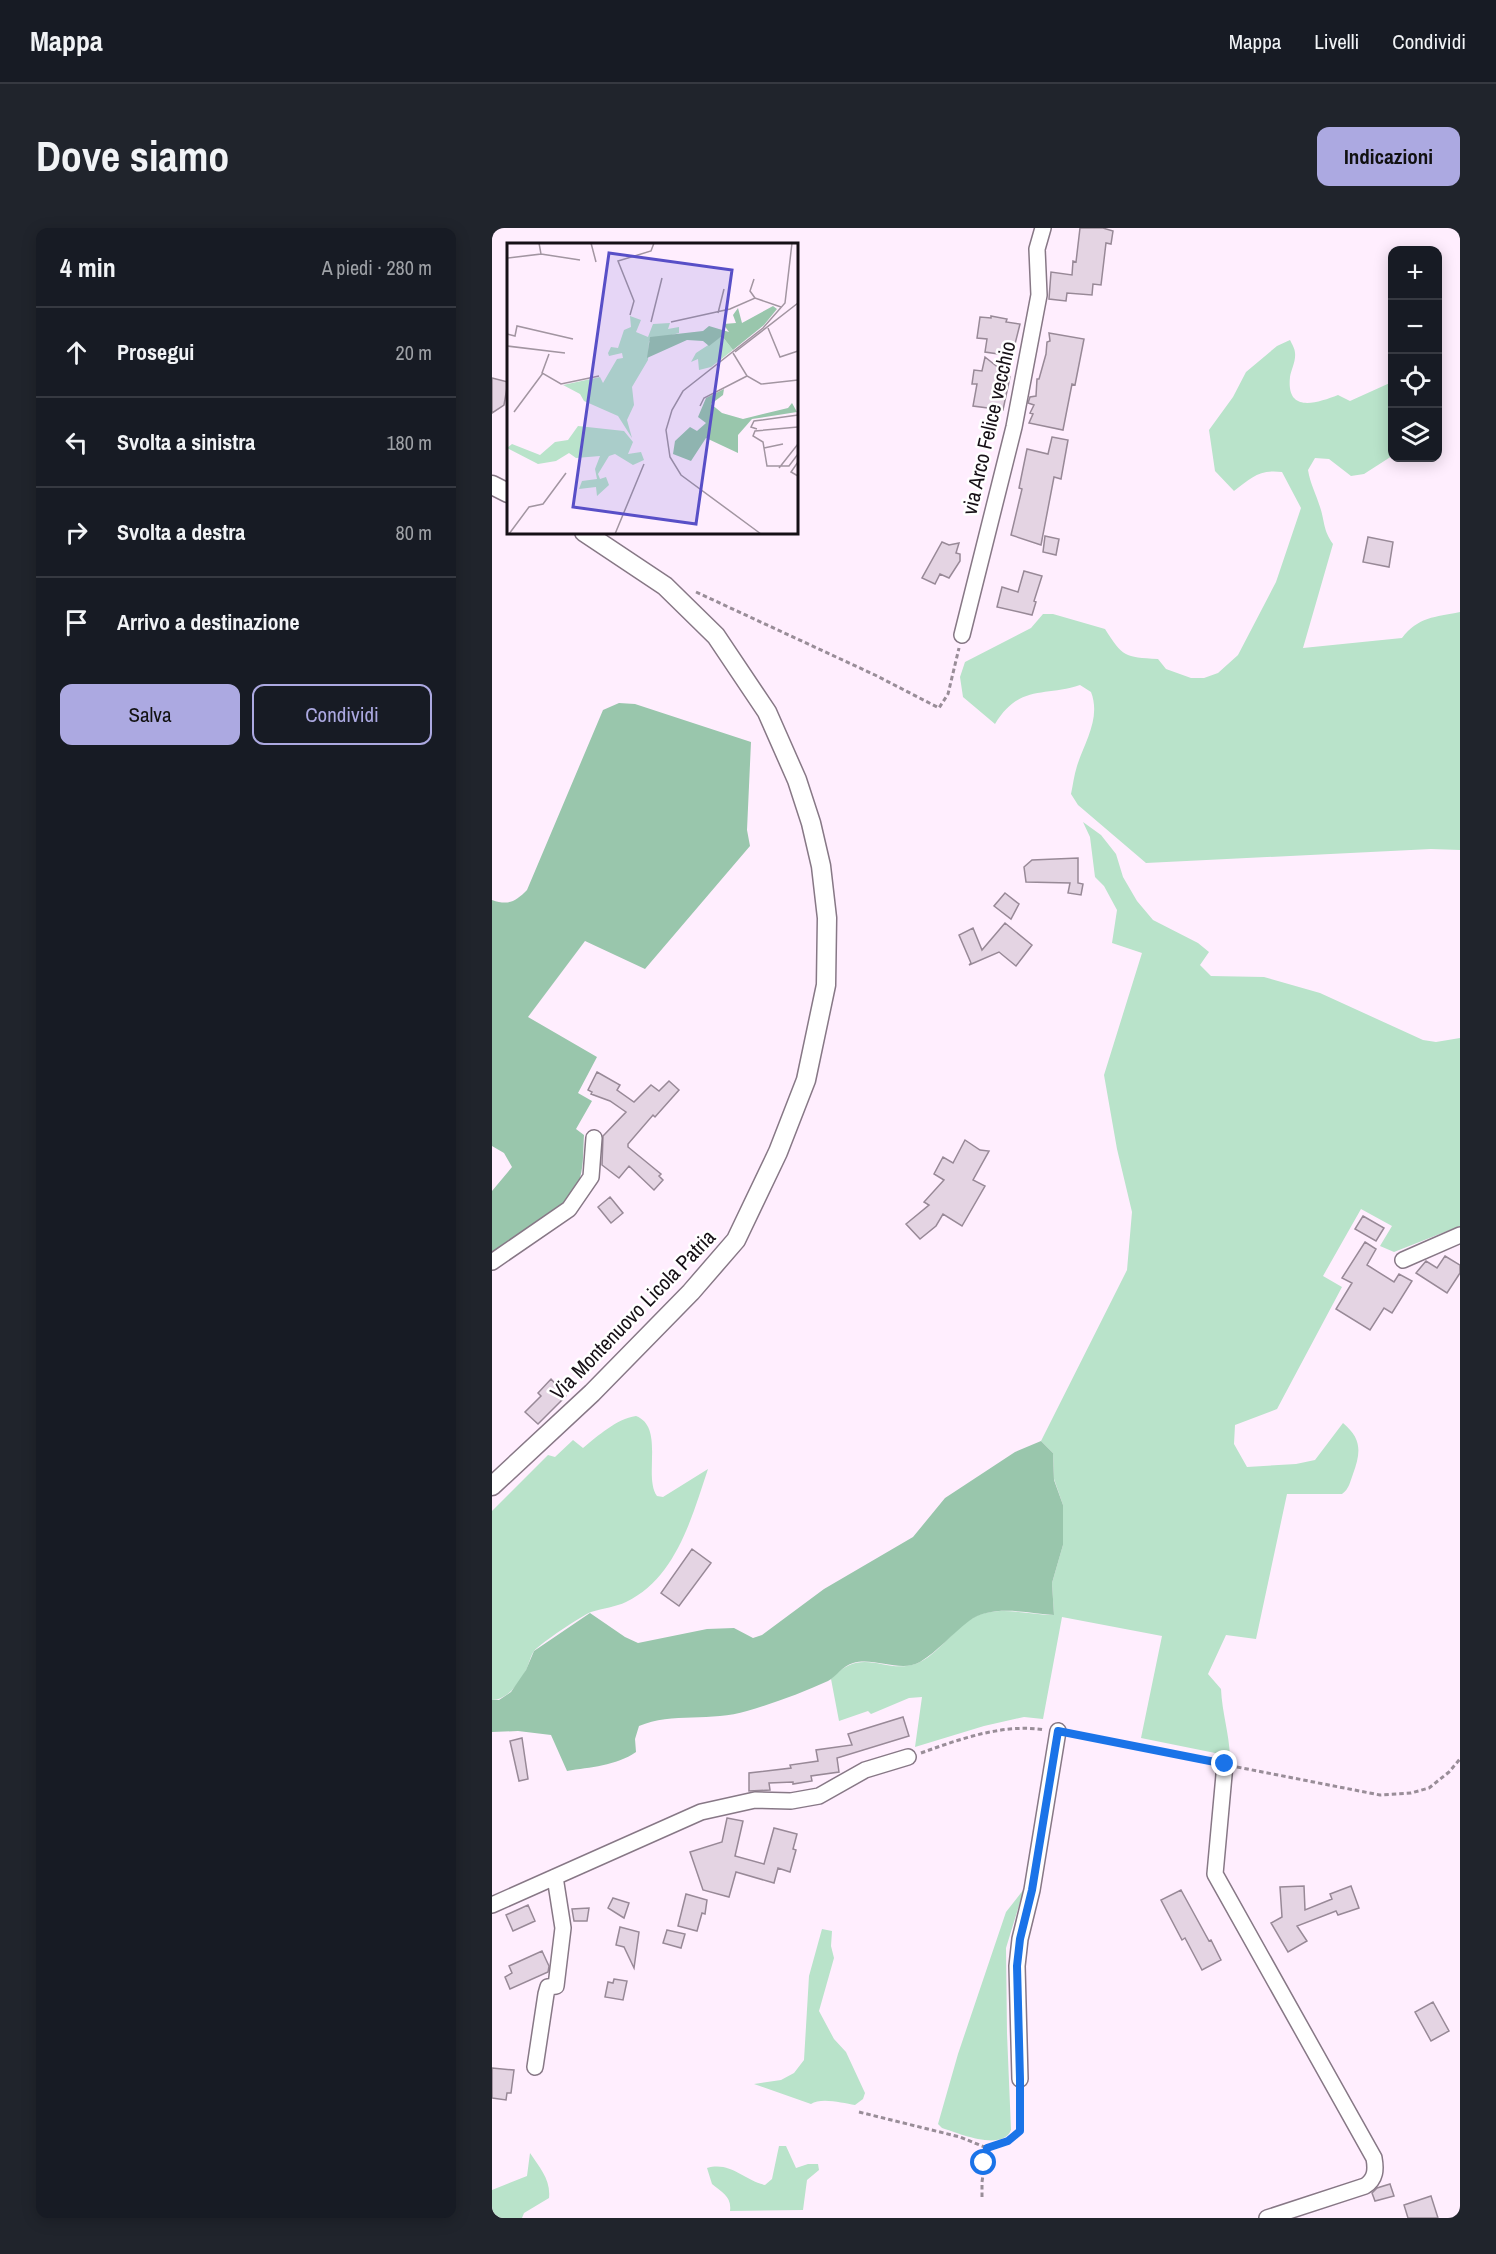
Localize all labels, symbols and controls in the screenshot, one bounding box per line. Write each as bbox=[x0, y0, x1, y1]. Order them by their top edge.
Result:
text: Mappa bbox=[30, 22, 103, 60]
text: Mappa bbox=[1229, 27, 1281, 56]
text: Livelli bbox=[1314, 27, 1359, 56]
text: Condividi bbox=[1392, 27, 1466, 56]
button: Indicazioni bbox=[1317, 127, 1460, 186]
text: Dove siamo bbox=[36, 128, 229, 184]
inset map bbox=[507, 243, 798, 534]
map controls bbox=[1388, 246, 1442, 462]
button: + bbox=[1388, 246, 1442, 300]
text: 4 min bbox=[60, 250, 116, 285]
text: A piedi · 280 m bbox=[322, 254, 432, 281]
button: − bbox=[1388, 300, 1442, 354]
icon: ahead bbox=[60, 336, 93, 369]
text: Prosegui bbox=[117, 337, 194, 367]
street label: via Arco Felice vecchio bbox=[954, 338, 1023, 517]
text: 20 m bbox=[396, 339, 432, 366]
button: locate bbox=[1388, 354, 1442, 408]
button: layers bbox=[1388, 408, 1442, 462]
icon: left bbox=[60, 426, 93, 459]
text: Svolta a sinistra bbox=[117, 427, 255, 457]
text: 180 m bbox=[386, 429, 432, 456]
icon: right bbox=[60, 516, 93, 549]
text: Svolta a destra bbox=[117, 517, 245, 547]
text: 80 m bbox=[396, 519, 432, 546]
icon: arrive bbox=[60, 606, 93, 639]
text: Arrivo a destinazione bbox=[117, 607, 299, 637]
button: Salva bbox=[60, 684, 240, 745]
button: Condividi bbox=[252, 684, 432, 745]
street label: Via Montenuovo Licola Patria bbox=[544, 1223, 722, 1406]
route end bbox=[1211, 1750, 1237, 1776]
route start bbox=[970, 2149, 996, 2175]

